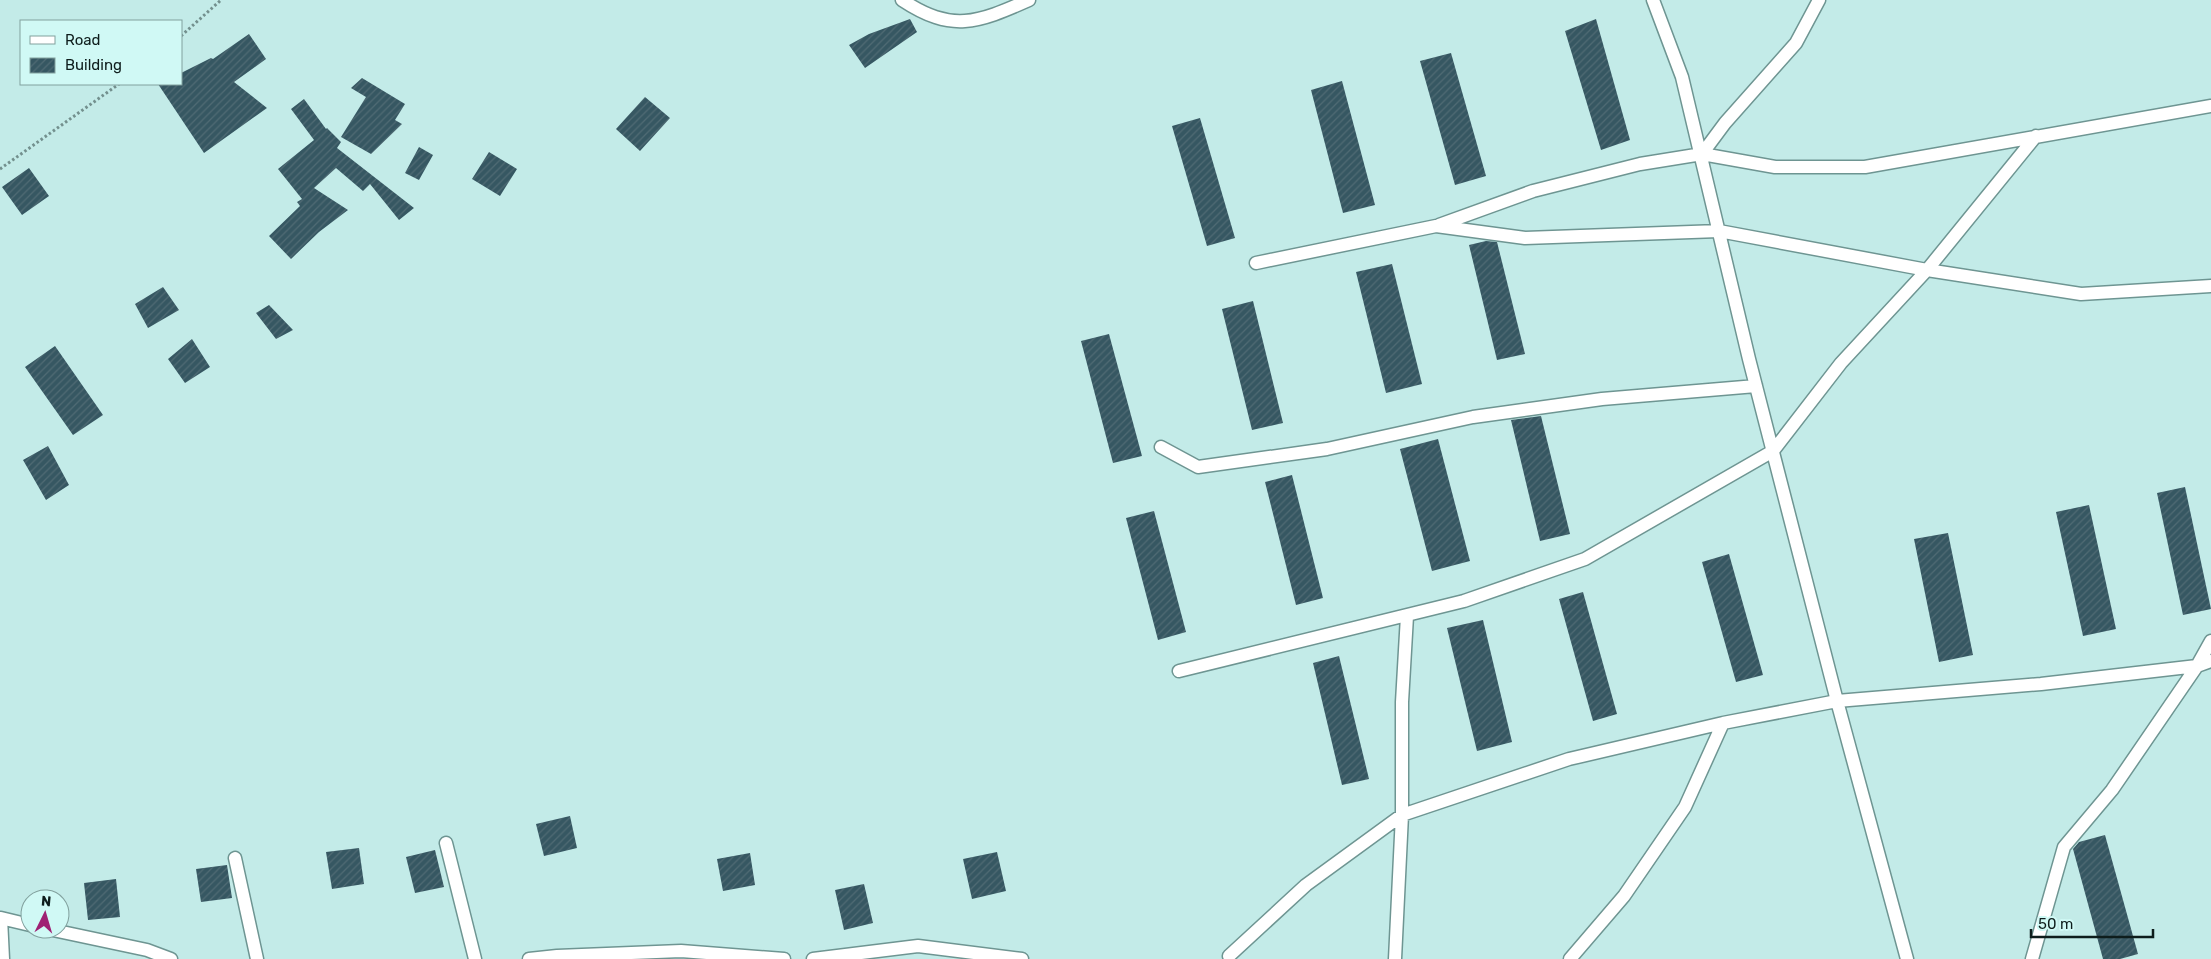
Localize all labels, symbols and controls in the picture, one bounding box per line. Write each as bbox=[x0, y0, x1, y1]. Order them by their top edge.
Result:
legend bbox=[20, 20, 182, 85]
text: Road bbox=[65, 31, 101, 49]
text: Building bbox=[65, 56, 122, 74]
north arrow bbox=[20, 889, 70, 939]
text: N bbox=[40, 893, 52, 910]
scale bar bbox=[2031, 906, 2154, 938]
text: 50 m bbox=[2038, 915, 2073, 933]

